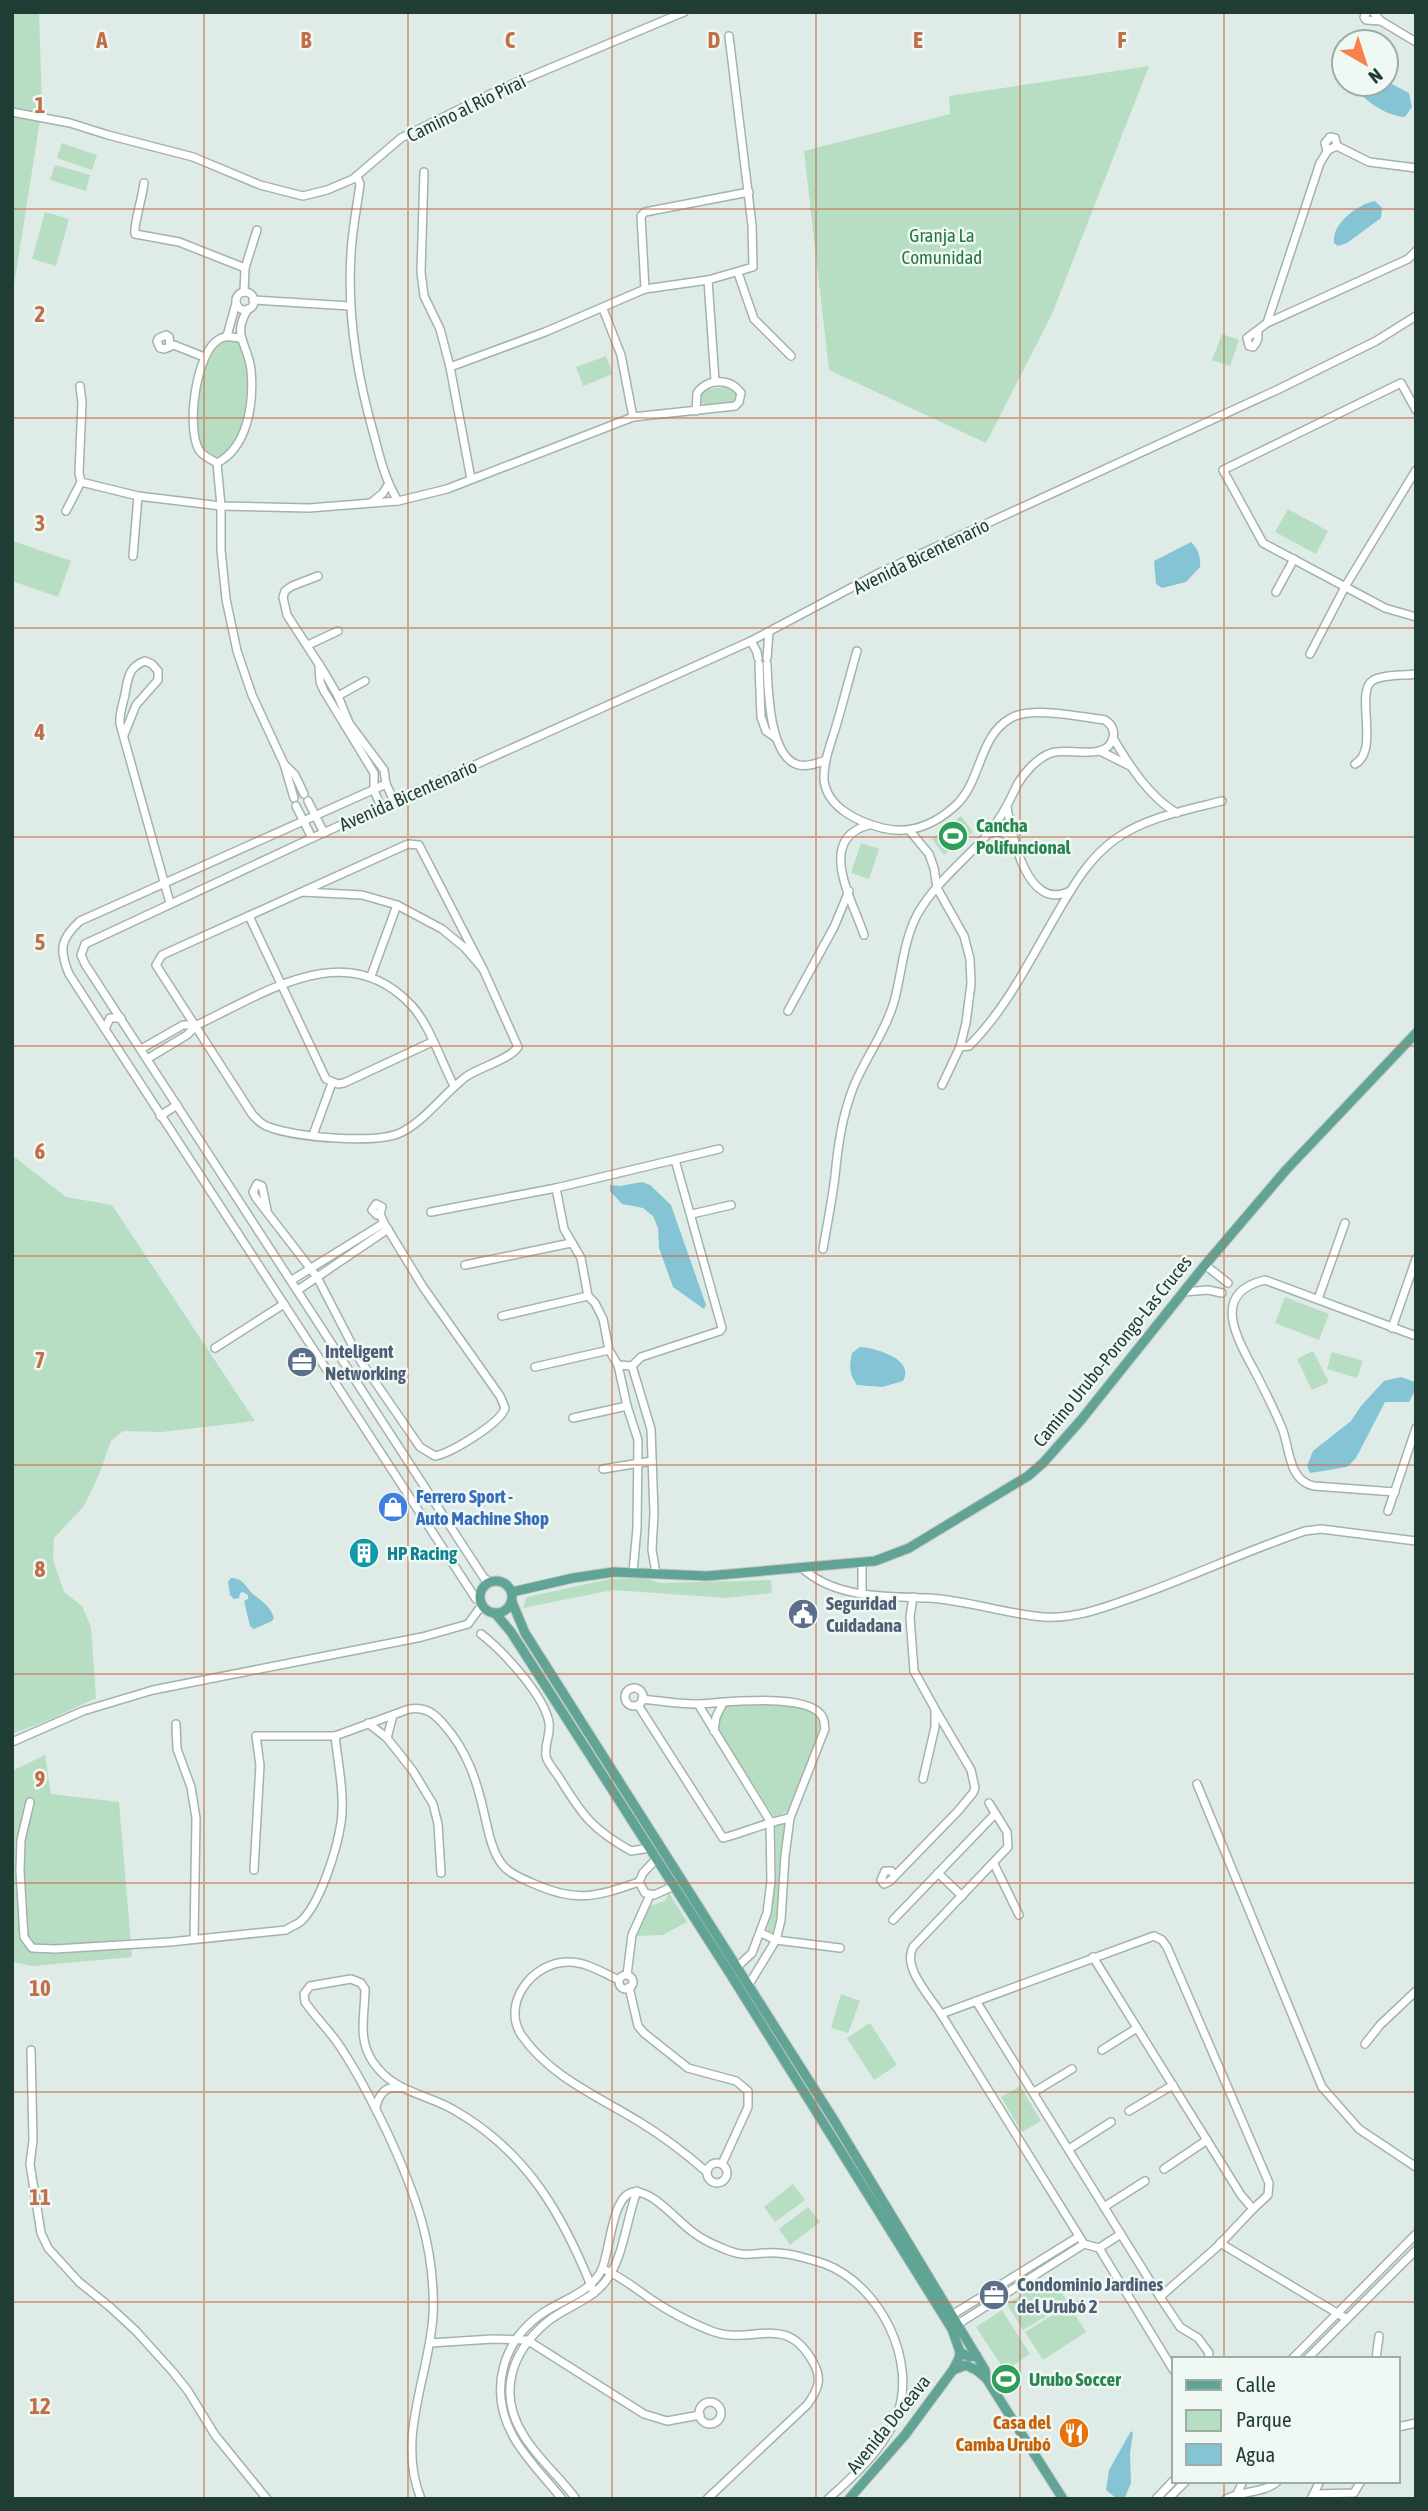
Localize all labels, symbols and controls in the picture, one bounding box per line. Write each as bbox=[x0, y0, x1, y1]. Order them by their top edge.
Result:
text: A bbox=[95, 27, 108, 53]
text: B bbox=[301, 27, 312, 53]
text: C bbox=[505, 27, 516, 53]
text: D bbox=[708, 27, 721, 53]
text: E bbox=[913, 27, 923, 53]
text: F bbox=[1117, 27, 1127, 53]
north arrow bbox=[1330, 28, 1400, 98]
text: N bbox=[1364, 64, 1387, 88]
street label: Camino al Rio Pirai bbox=[403, 70, 529, 146]
text: 1 bbox=[35, 92, 46, 118]
park label: Granja La Comunidad bbox=[902, 224, 982, 268]
text: 2 bbox=[35, 301, 45, 327]
text: 3 bbox=[35, 510, 45, 536]
street label: Avenida Bicentenario bbox=[849, 513, 993, 598]
text: 4 bbox=[34, 719, 46, 745]
street label: Avenida Bicentenario bbox=[336, 755, 480, 835]
place label: Cancha Polifuncional bbox=[976, 814, 1071, 858]
sports icon: Cancha Polifuncional bbox=[936, 819, 970, 853]
text: 5 bbox=[35, 929, 46, 955]
text: 6 bbox=[35, 1138, 46, 1164]
street label: Camino Urubo-Porongo-Las Cruces bbox=[1028, 1251, 1196, 1451]
place label: Inteligent Networking bbox=[325, 1340, 407, 1384]
office icon: Inteligent Networking bbox=[285, 1345, 319, 1379]
text: 7 bbox=[35, 1347, 45, 1373]
place label: Ferrero Sport - Auto Machine Shop bbox=[415, 1485, 549, 1529]
shop icon: Ferrero Sport - Auto Machine Shop bbox=[376, 1490, 410, 1524]
building icon: HP Racing bbox=[347, 1536, 381, 1570]
place label: HP Racing bbox=[387, 1542, 458, 1564]
text: 8 bbox=[35, 1556, 46, 1582]
place label: Seguridad Cuidadana bbox=[826, 1592, 902, 1636]
public building icon: Seguridad Cuidadana bbox=[786, 1597, 820, 1631]
text: 9 bbox=[35, 1766, 46, 1792]
text: 10 bbox=[29, 1975, 51, 2001]
text: 11 bbox=[29, 2184, 51, 2210]
place label: Condominio Jardines del Urubó 2 bbox=[1017, 2273, 1164, 2317]
office icon: Condominio Jardines del Urubó 2 bbox=[977, 2278, 1011, 2312]
legend bbox=[1172, 2357, 1400, 2483]
sports icon: Urubo Soccer bbox=[989, 2362, 1023, 2396]
place label: Urubo Soccer bbox=[1029, 2368, 1121, 2390]
street label: Avenida Doceava bbox=[842, 2370, 934, 2478]
text: Calle bbox=[1236, 2372, 1276, 2396]
text: 12 bbox=[29, 2393, 51, 2419]
text: Parque bbox=[1236, 2407, 1291, 2431]
place label: Casa del Camba Urubó bbox=[956, 2411, 1052, 2455]
restaurant icon: Casa del Camba Urubó bbox=[1057, 2416, 1091, 2450]
text: Agua bbox=[1236, 2442, 1275, 2466]

